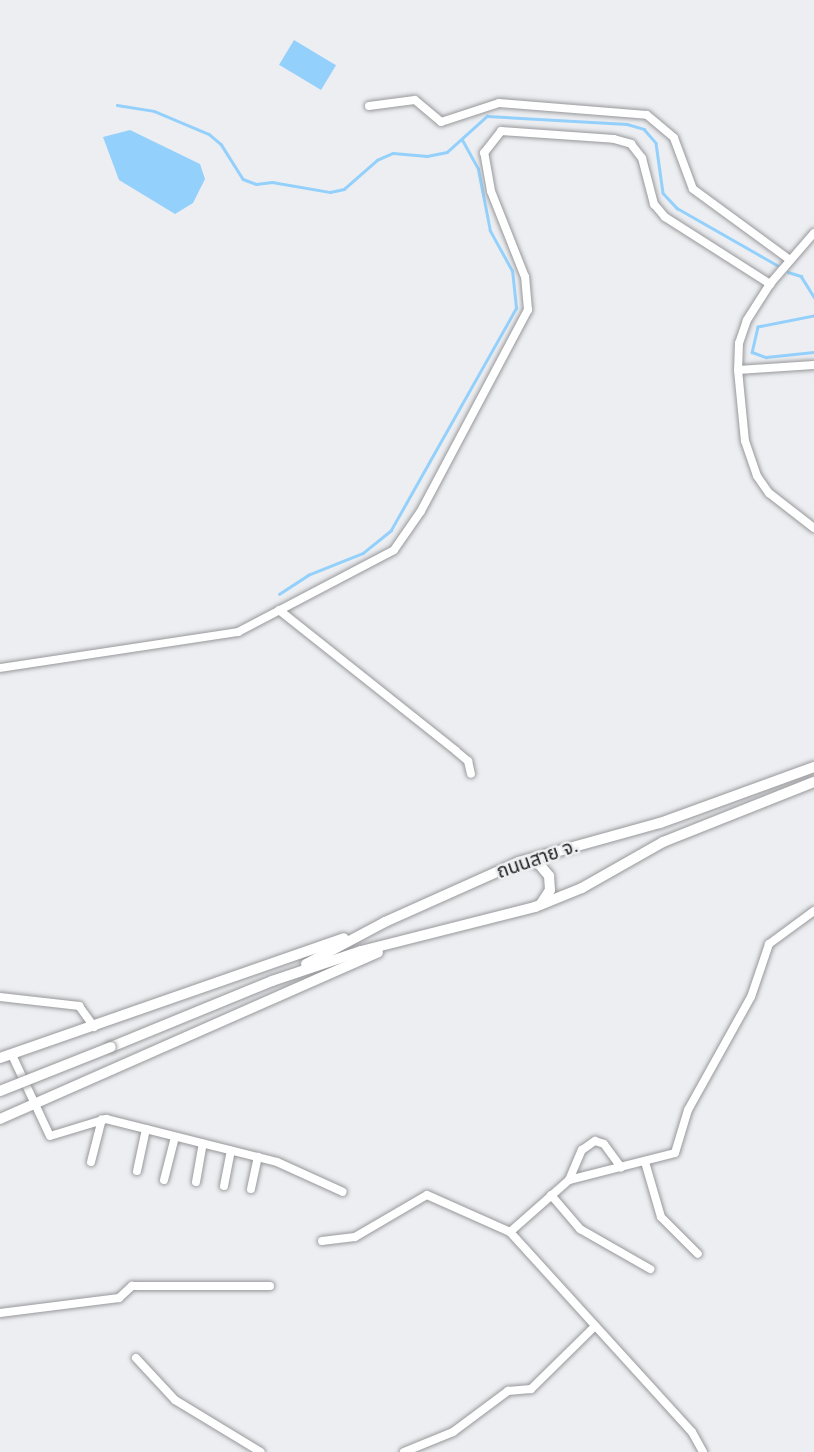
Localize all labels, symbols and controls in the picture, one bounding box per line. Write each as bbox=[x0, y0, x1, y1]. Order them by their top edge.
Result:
street label: ถนนสาย จ. bbox=[494, 835, 580, 883]

